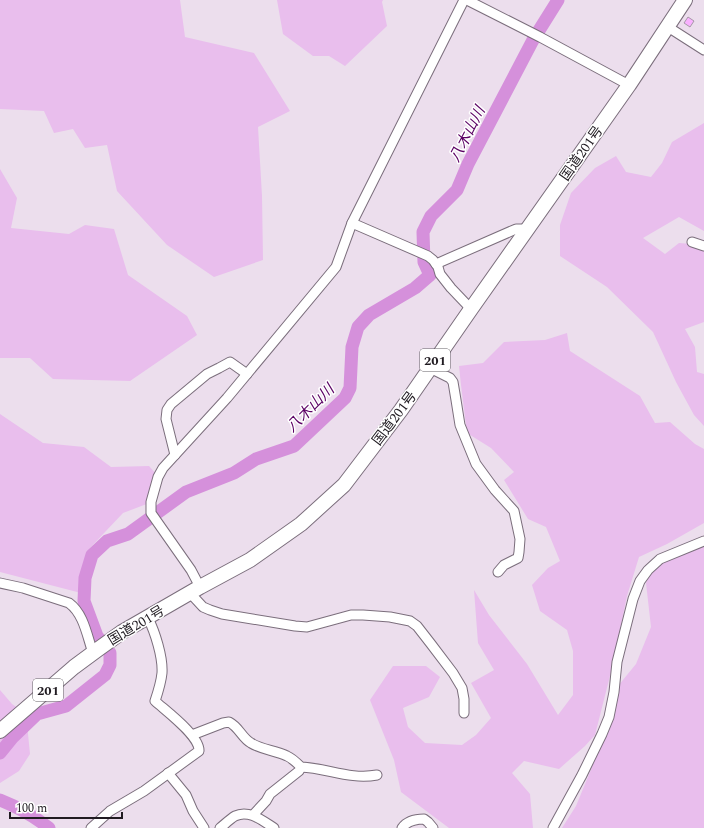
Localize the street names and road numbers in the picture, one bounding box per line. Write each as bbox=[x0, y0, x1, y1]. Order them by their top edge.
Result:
street label: 国道201号 bbox=[555, 121, 608, 185]
road number: 201 bbox=[420, 349, 450, 371]
street label: 国道201号 bbox=[367, 387, 422, 450]
street label: 国道201号 bbox=[104, 600, 169, 651]
road number: 201 bbox=[33, 679, 63, 701]

